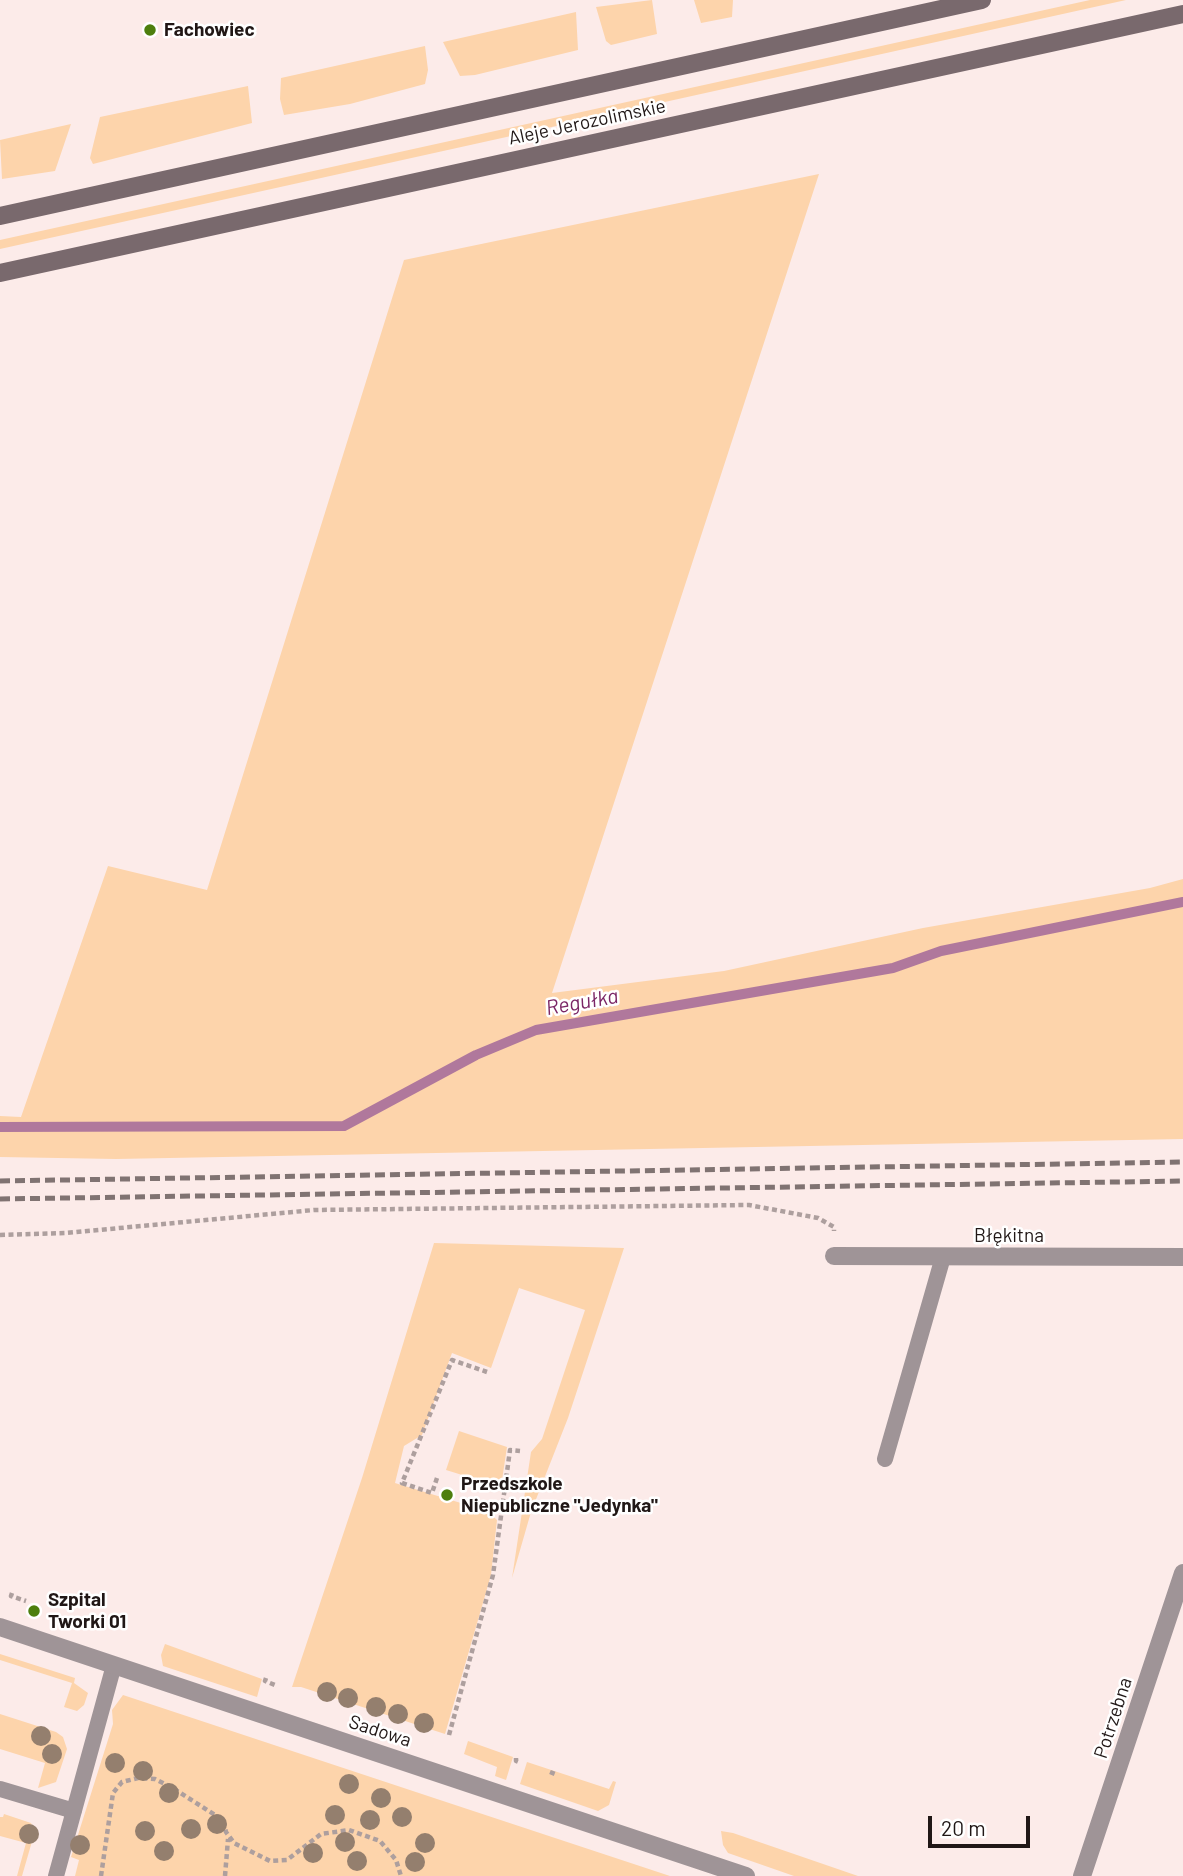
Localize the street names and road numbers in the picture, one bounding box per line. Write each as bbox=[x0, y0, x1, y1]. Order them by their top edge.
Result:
street label: Aleje Jerozolimskie bbox=[506, 94, 668, 150]
street label: Błękitna bbox=[974, 1225, 1044, 1247]
street label: Potrzebna bbox=[1089, 1675, 1137, 1761]
street label: Sadowa bbox=[346, 1710, 414, 1752]

